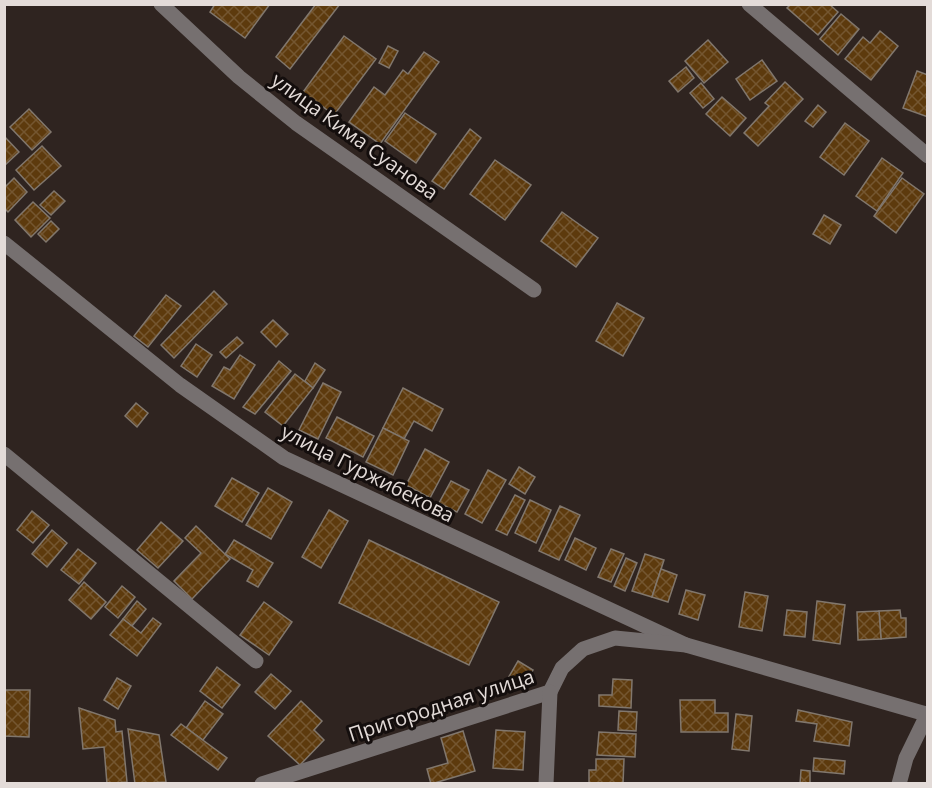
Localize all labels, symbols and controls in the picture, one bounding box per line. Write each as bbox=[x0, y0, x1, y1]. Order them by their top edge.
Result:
street label: улица Кима Суанова bbox=[266, 66, 444, 206]
street label: улица Гуржибекова bbox=[277, 418, 459, 528]
street label: Пригородная улица bbox=[345, 662, 537, 748]

